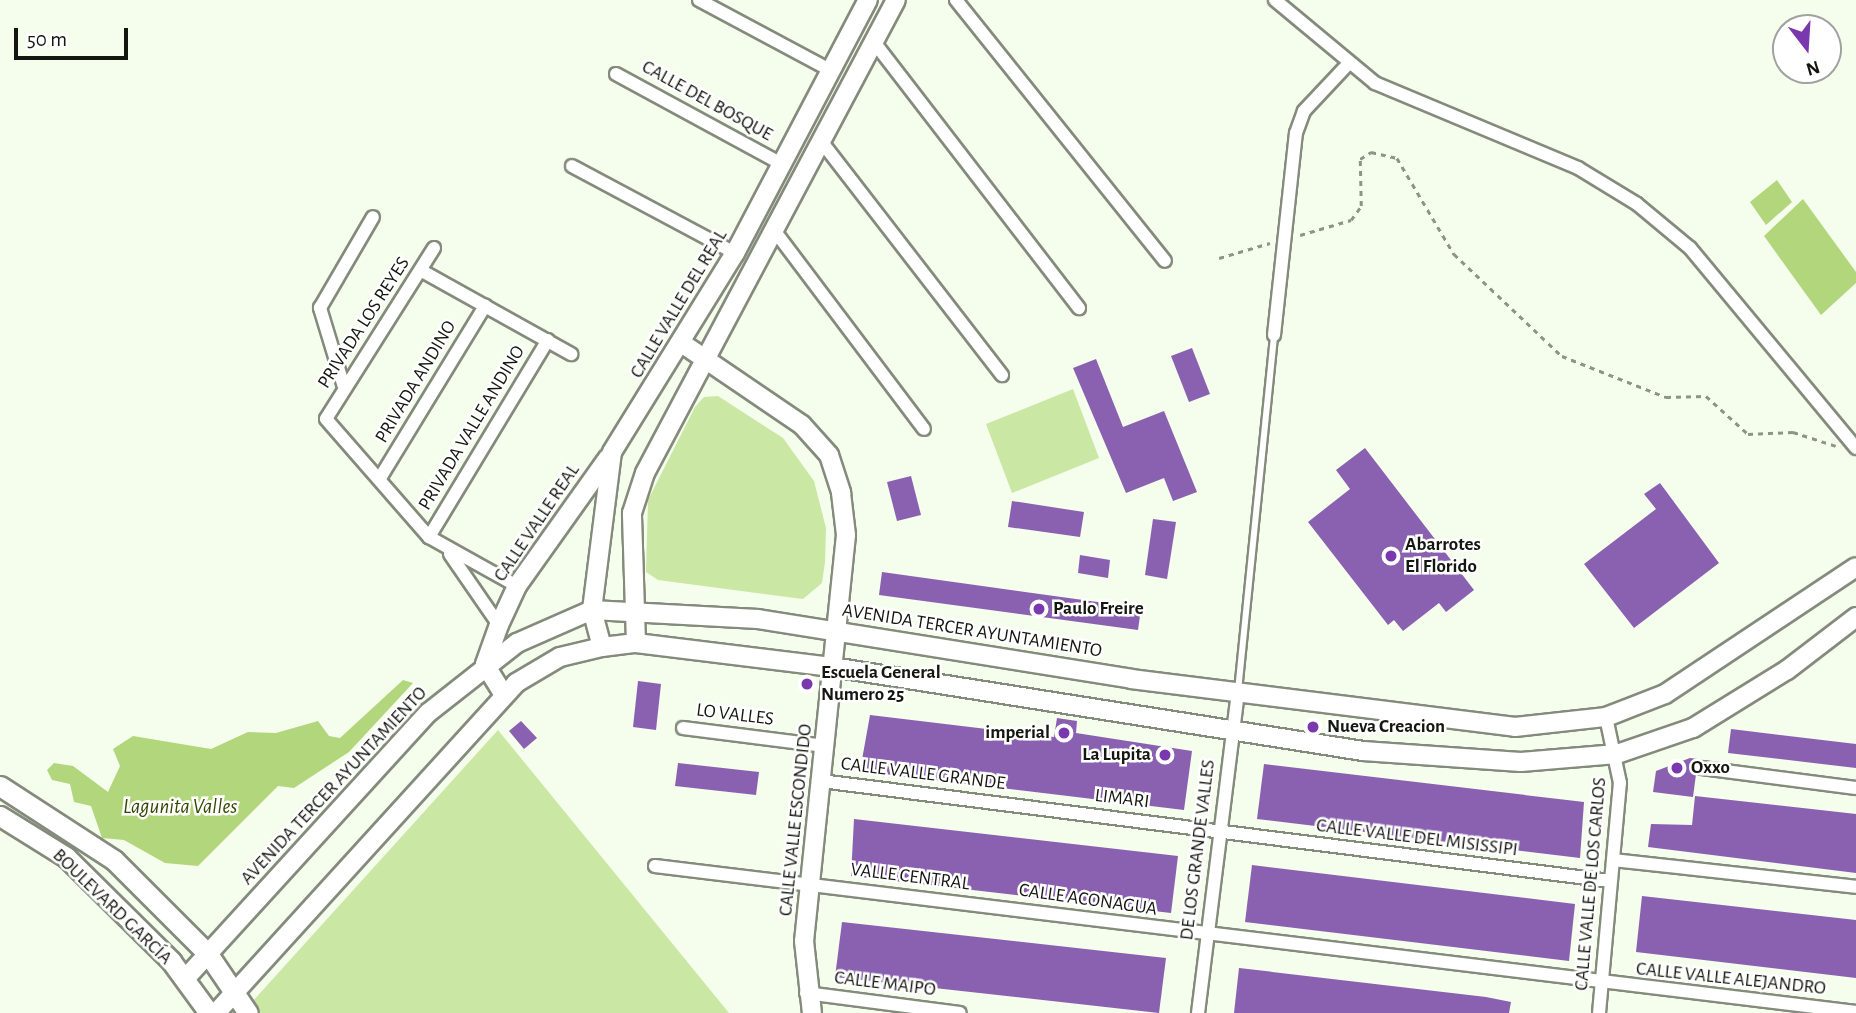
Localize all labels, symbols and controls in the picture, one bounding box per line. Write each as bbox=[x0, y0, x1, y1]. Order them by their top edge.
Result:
scale bar bbox=[18, 14, 131, 58]
north arrow bbox=[1772, 14, 1842, 84]
text: 50 m bbox=[27, 29, 67, 50]
street label: CALLE DEL BOSQUE bbox=[638, 56, 776, 146]
text: N bbox=[1804, 57, 1822, 79]
street label: CALLE VALLE DEL REAL bbox=[626, 226, 732, 382]
street label: PRIVADA LOS REYES bbox=[313, 253, 415, 393]
street label: PRIVADA ANDINO bbox=[371, 317, 461, 447]
street label: PRIVADA VALLE ANDINO bbox=[414, 342, 530, 514]
street label: CALLE VALLE REAL bbox=[489, 460, 585, 586]
place label: Abarrotes El Florido bbox=[1405, 534, 1481, 578]
marker: Abarrotes El Florido bbox=[1383, 548, 1399, 564]
place label: Paulo Freire bbox=[1053, 598, 1144, 620]
street label: AVENIDA TERCER AYUNTAMIENTO bbox=[840, 599, 1104, 663]
marker: Paulo Freire bbox=[1031, 601, 1047, 617]
place label: Escuela General Numero 25 bbox=[821, 662, 941, 706]
marker: Escuela General Numero 25 bbox=[799, 676, 815, 692]
street label: AVENIDA TERCER AYUNTAMIENTO bbox=[236, 682, 432, 890]
street label: LO VALLES bbox=[695, 699, 775, 731]
place label: Nueva Creacion bbox=[1327, 716, 1445, 738]
marker: Nueva Creacion bbox=[1305, 719, 1321, 735]
place label: imperial bbox=[985, 722, 1050, 744]
street label: CALLE VALLE ESCONDIDO bbox=[775, 723, 817, 917]
marker: imperial bbox=[1056, 725, 1072, 741]
place label: La Lupita bbox=[1082, 744, 1151, 766]
marker: La Lupita bbox=[1157, 747, 1173, 763]
street label: CALLE VALLE GRANDE bbox=[839, 753, 1007, 795]
place label: Oxxo bbox=[1691, 757, 1730, 779]
street label: DE LOS GRANDE VALLES bbox=[1176, 758, 1220, 942]
marker: Oxxo bbox=[1669, 760, 1685, 776]
street label: CALLE VALLE DE LOS CARLOS bbox=[1570, 776, 1612, 992]
street label: LIMARI bbox=[1094, 784, 1150, 814]
water label: Lagunita Valles bbox=[123, 794, 237, 820]
street label: CALLE VALLE DEL MISISSIPI bbox=[1315, 814, 1519, 862]
street label: BOULEVARD GARCÍA bbox=[48, 844, 176, 970]
street label: VALLE CENTRAL bbox=[849, 858, 971, 896]
street label: CALLE ACONAGUA bbox=[1017, 879, 1159, 921]
street label: CALLE VALLE ALEJANDRO bbox=[1635, 958, 1827, 1000]
street label: CALLE MAIPO bbox=[833, 966, 937, 1002]

